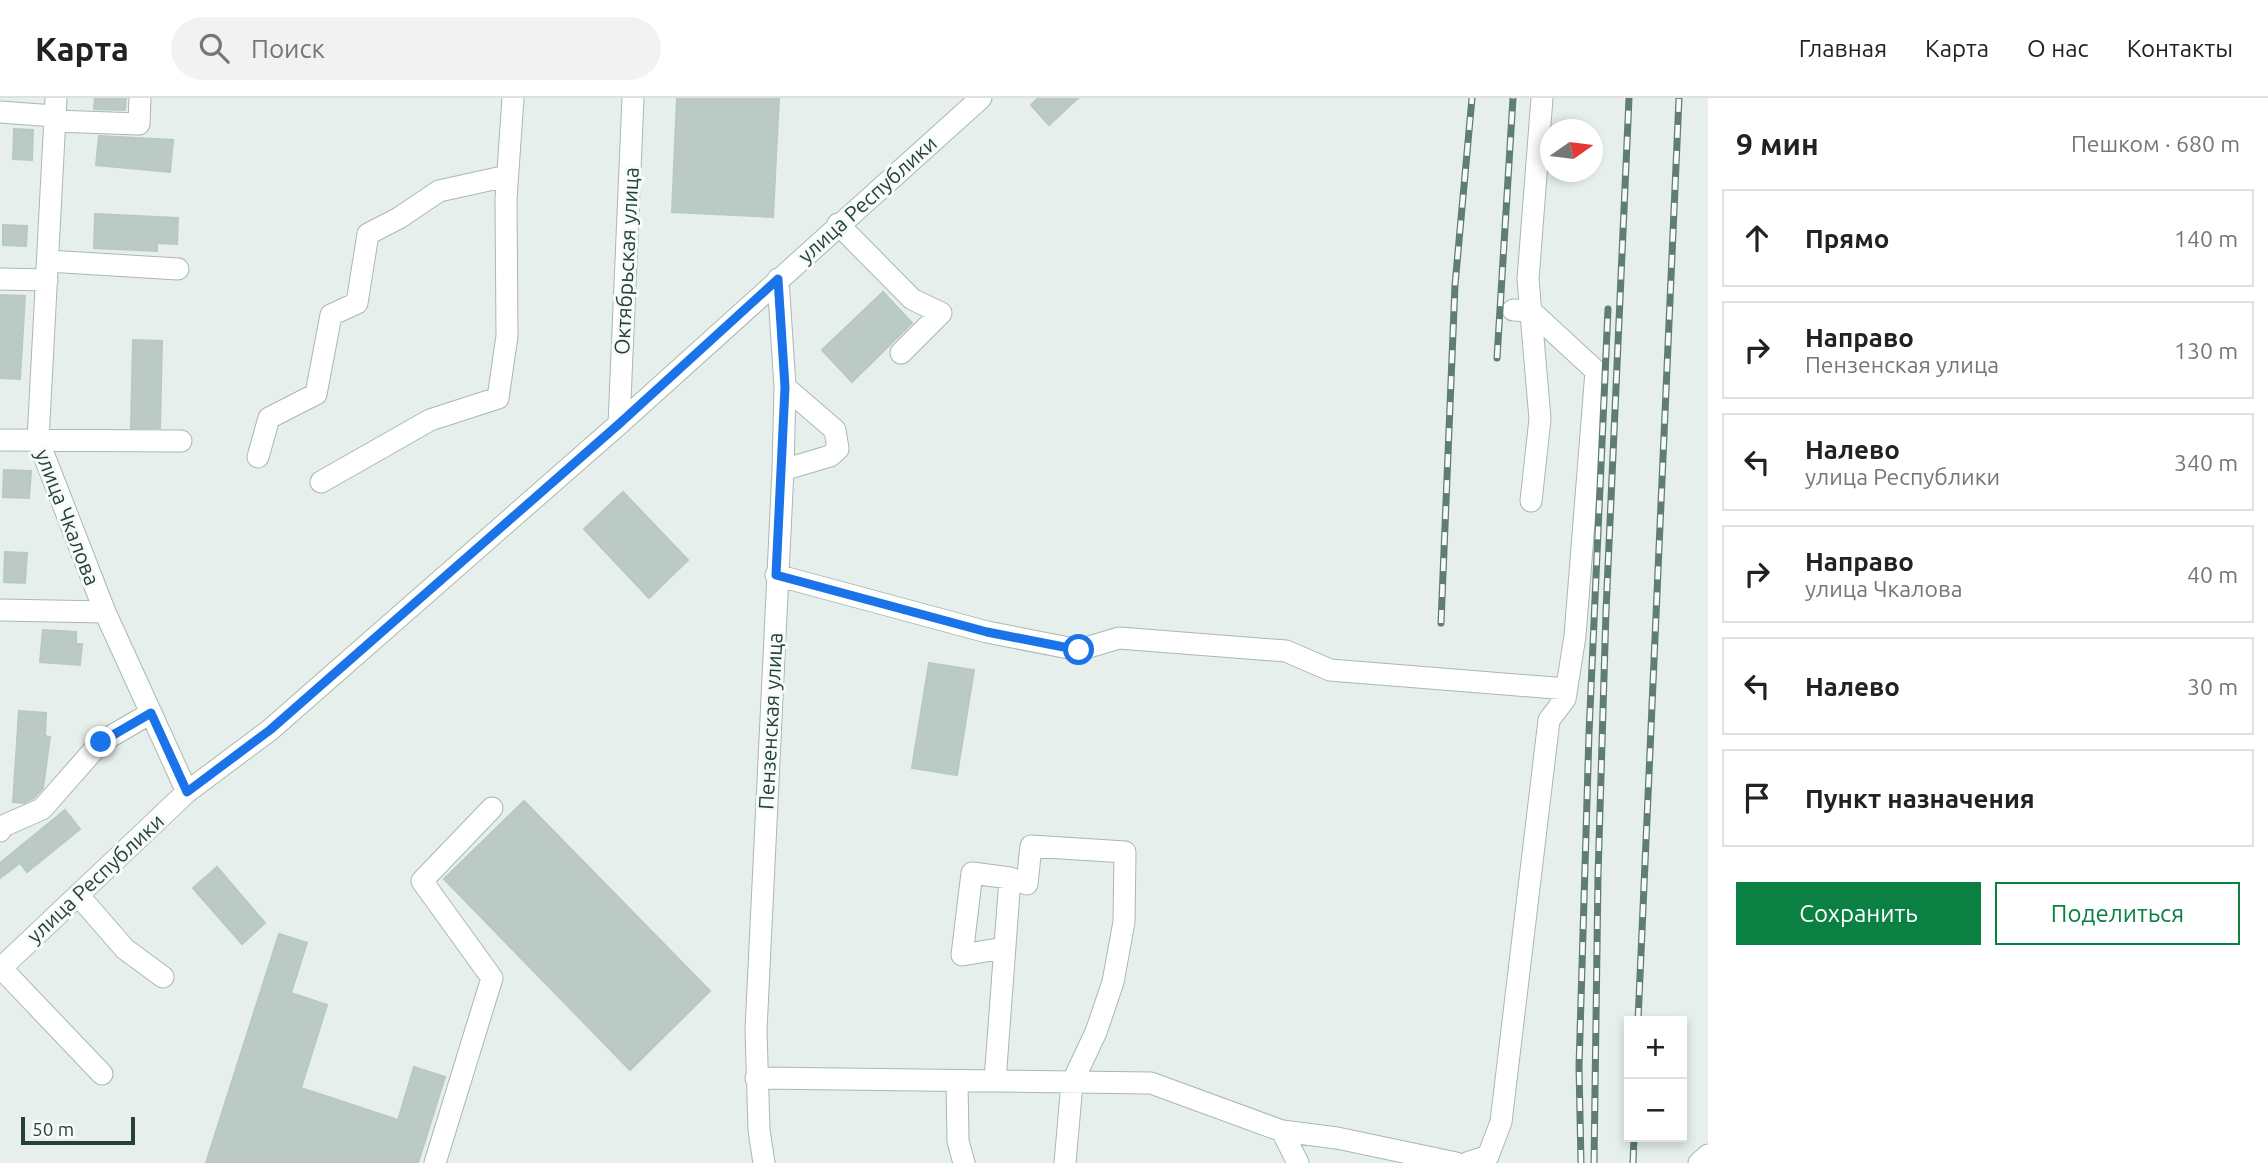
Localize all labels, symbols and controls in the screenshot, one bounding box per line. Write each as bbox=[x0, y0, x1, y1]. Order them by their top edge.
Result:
search box bbox=[171, 17, 661, 80]
icon: search bbox=[195, 29, 233, 67]
text: Карта bbox=[35, 30, 129, 67]
text: Поиск bbox=[251, 34, 325, 63]
text: Главная bbox=[1799, 35, 1887, 62]
text: Карта bbox=[1925, 35, 1989, 62]
text: О нас bbox=[2027, 35, 2089, 62]
text: Контакты bbox=[2127, 35, 2233, 62]
north arrow bbox=[1540, 119, 1603, 182]
text: 9 мин bbox=[1736, 127, 1819, 161]
street label: улица Республики bbox=[793, 130, 941, 268]
text: Пешком · 680 m bbox=[2071, 131, 2240, 156]
street label: Октябрьская улица bbox=[609, 166, 643, 356]
icon: ahead bbox=[1738, 219, 1776, 257]
text: Прямо bbox=[1805, 224, 1889, 253]
text: 140 m bbox=[2174, 226, 2238, 251]
text: Направо bbox=[1805, 323, 1914, 352]
icon: right bbox=[1738, 331, 1776, 369]
text: 130 m bbox=[2174, 338, 2238, 363]
text: Пензенская улица bbox=[1805, 352, 1999, 377]
text: Налево bbox=[1805, 435, 1900, 464]
icon: left bbox=[1738, 443, 1776, 481]
street label: улица Чкалова bbox=[31, 446, 105, 588]
text: 340 m bbox=[2174, 450, 2238, 475]
text: улица Республики bbox=[1805, 464, 2000, 489]
text: Направо bbox=[1805, 547, 1914, 576]
icon: right bbox=[1738, 555, 1776, 593]
text: 40 m bbox=[2187, 562, 2238, 587]
text: улица Чкалова bbox=[1805, 576, 1962, 601]
street label: Пензенская улица bbox=[753, 632, 787, 810]
route start bbox=[1063, 634, 1094, 665]
icon: left bbox=[1738, 667, 1776, 705]
text: Налево bbox=[1805, 672, 1900, 701]
text: 30 m bbox=[2187, 674, 2238, 699]
route end bbox=[85, 726, 116, 757]
icon: arrive bbox=[1738, 779, 1776, 817]
text: Пункт назначения bbox=[1805, 784, 2035, 813]
street label: улица Республики bbox=[22, 808, 168, 948]
button: Сохранить bbox=[1736, 882, 1981, 945]
button: Поделиться bbox=[1995, 882, 2240, 945]
map controls bbox=[1624, 1016, 1687, 1142]
button: + bbox=[1624, 1016, 1687, 1079]
button: − bbox=[1624, 1079, 1687, 1142]
scale bar bbox=[21, 1114, 135, 1146]
text: 50 m bbox=[32, 1118, 74, 1140]

